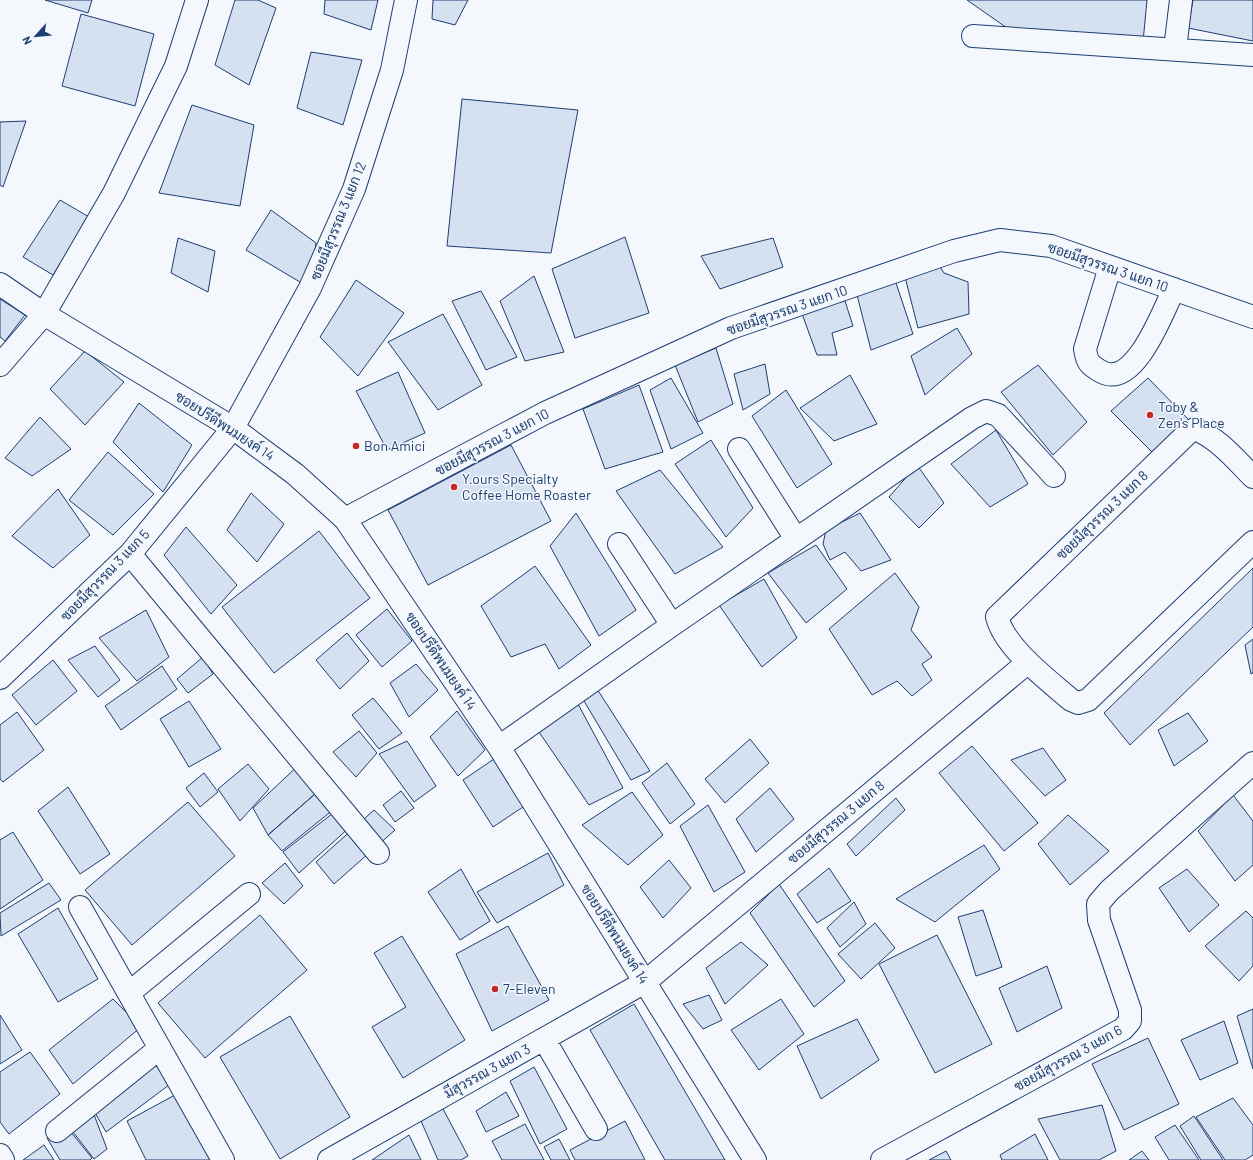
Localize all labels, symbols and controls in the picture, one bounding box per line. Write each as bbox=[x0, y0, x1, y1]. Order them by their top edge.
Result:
north arrow bbox=[16, 16, 56, 56]
text: N bbox=[19, 35, 34, 47]
street label: ซอยมีสุวรรณ 3 แยก 12 bbox=[306, 159, 371, 283]
street label: ซอยมีสุวรรณ 3 แยก 10 bbox=[1045, 238, 1171, 297]
street label: ซอยมีสุวรรณ 3 แยก 10 bbox=[724, 281, 850, 340]
street label: ซอยปรีดีพนมยงค์ 14 bbox=[172, 387, 278, 464]
place label: Toby & Zen's Place bbox=[1158, 398, 1225, 431]
street label: ซอยมีสุวรรณ 3 แยก 10 bbox=[432, 404, 553, 481]
marker: Toby & Zen's Place bbox=[1145, 410, 1155, 420]
place label: Bon Amici bbox=[364, 437, 425, 454]
marker: Bon Amici bbox=[351, 441, 361, 451]
street label: ซอยมีสุวรรณ 3 แยก 8 bbox=[1052, 466, 1152, 564]
place label: Y.ours Specialty Coffee Home Roaster bbox=[462, 470, 591, 503]
marker: Y.ours Specialty Coffee Home Roaster bbox=[449, 482, 459, 492]
street label: ซอยมีสุวรรณ 3 แยก 5 bbox=[57, 525, 154, 625]
street label: ซอยปรีดีพนมยงค์ 14 bbox=[402, 608, 481, 713]
street label: ซอยมีสุวรรณ 3 แยก 8 bbox=[784, 776, 889, 869]
street label: ซอยปรีดีพนมยงค์ 14 bbox=[578, 881, 653, 987]
place label: 7-Eleven bbox=[503, 980, 556, 997]
marker: 7-Eleven bbox=[490, 984, 500, 994]
street label: ซอยมีสุวรรณ 3 แยก 6 bbox=[1011, 1021, 1126, 1096]
street label: มีสุวรรณ 3 แยก 3 bbox=[441, 1040, 534, 1103]

